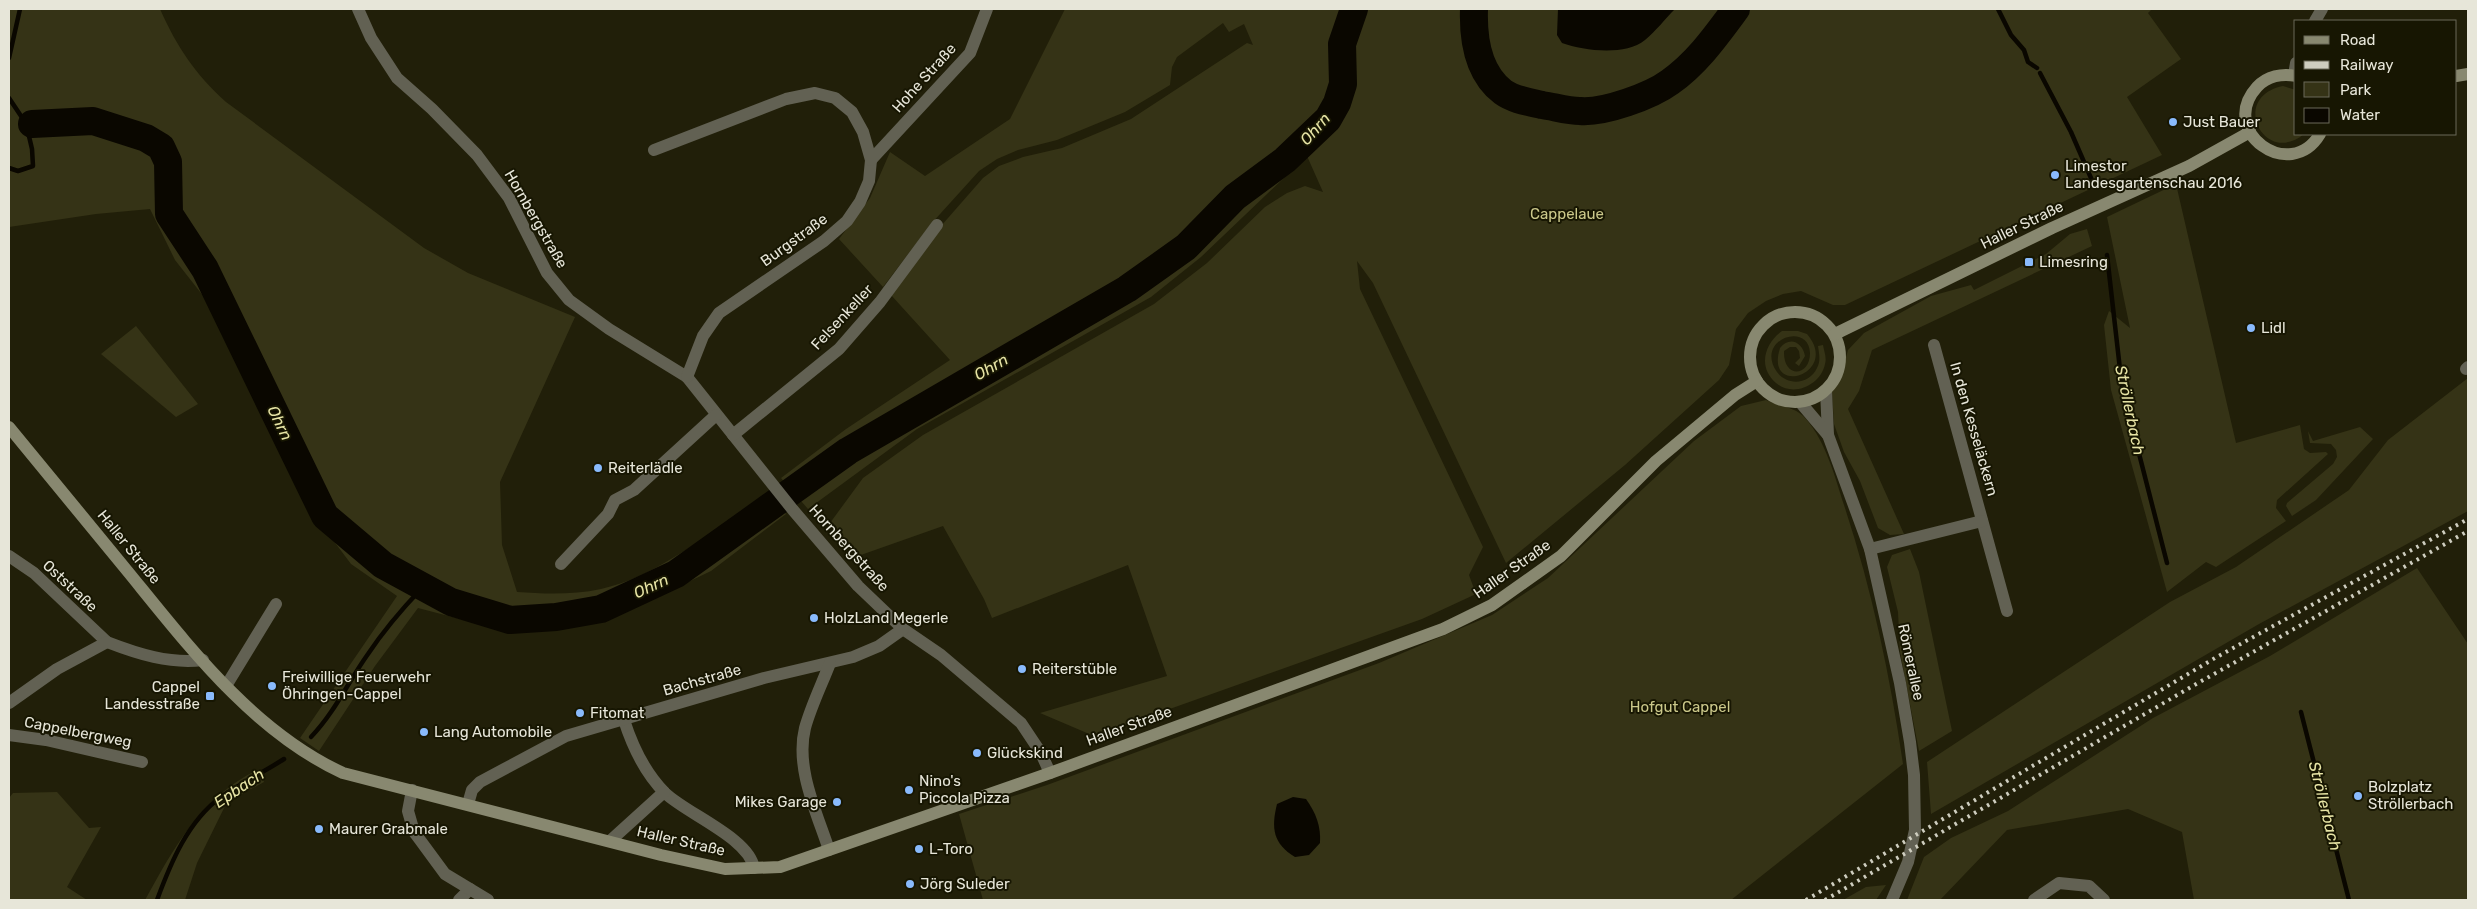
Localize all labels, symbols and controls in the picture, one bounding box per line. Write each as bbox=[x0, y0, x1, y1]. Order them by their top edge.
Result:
legend bbox=[2294, 20, 2457, 135]
text: Road bbox=[2340, 31, 2376, 49]
street label: Hohe Straße bbox=[888, 40, 960, 116]
text: Railway bbox=[2340, 56, 2394, 74]
text: Park bbox=[2340, 81, 2371, 99]
text: Water bbox=[2340, 106, 2380, 124]
water label: Ohrn bbox=[1296, 109, 1334, 149]
place label: Just Bauer bbox=[2183, 113, 2260, 131]
marker: Just Bauer bbox=[2167, 116, 2179, 128]
place label: Limestor Landesgartenschau 2016 bbox=[2065, 157, 2242, 192]
street label: Hornbergstraße bbox=[501, 167, 571, 271]
marker: Limestor Landesgartenschau 2016 bbox=[2049, 169, 2061, 181]
street label: Haller Straße bbox=[1978, 197, 2066, 253]
park label: Cappelaue bbox=[1530, 205, 1604, 223]
street label: Burgstraße bbox=[757, 210, 831, 270]
place label: Limesring bbox=[2039, 253, 2108, 271]
marker: Limesring bbox=[2023, 256, 2035, 268]
street label: Felsenkeller bbox=[807, 280, 877, 353]
place label: Lidl bbox=[2261, 319, 2286, 337]
marker: Lidl bbox=[2245, 322, 2257, 334]
water label: Ohrn bbox=[970, 350, 1012, 384]
street label: In den Kesseläckern bbox=[1946, 360, 2002, 498]
water label: Ströllerbach bbox=[2111, 363, 2149, 457]
water label: Ohrn bbox=[263, 402, 297, 444]
place label: Reiterlädle bbox=[608, 459, 683, 477]
marker: Reiterlädle bbox=[592, 462, 604, 474]
street label: Hornbergstraße bbox=[805, 501, 893, 595]
street label: Haller Straße bbox=[94, 506, 164, 588]
street label: Haller Straße bbox=[1470, 536, 1554, 602]
street label: Oststraße bbox=[39, 556, 101, 616]
water label: Ohrn bbox=[630, 570, 672, 602]
place label: HolzLand Megerle bbox=[824, 609, 948, 627]
marker: HolzLand Megerle bbox=[808, 612, 820, 624]
street label: Römerallee bbox=[1894, 622, 1928, 702]
street label: Bachstraße bbox=[661, 660, 743, 700]
place label: Reiterstüble bbox=[1032, 660, 1117, 678]
marker: Reiterstüble bbox=[1016, 663, 1028, 675]
place label: Freiwillige Feuerwehr Öhringen-Cappel bbox=[282, 668, 431, 703]
place label: Cappel Landesstraße bbox=[105, 678, 200, 713]
marker: Freiwillige Feuerwehr Öhringen-Cappel bbox=[266, 680, 278, 692]
marker: Cappel Landesstraße bbox=[204, 690, 216, 702]
park label: Hofgut Cappel bbox=[1630, 698, 1730, 716]
street label: Haller Straße bbox=[1084, 702, 1174, 750]
place label: Fitomat bbox=[590, 704, 644, 722]
marker: Fitomat bbox=[574, 707, 586, 719]
street label: Cappelbergweg bbox=[23, 713, 133, 751]
place label: Lang Automobile bbox=[434, 723, 552, 741]
marker: Lang Automobile bbox=[418, 726, 430, 738]
place label: Glückskind bbox=[987, 744, 1063, 762]
marker: Glückskind bbox=[971, 747, 983, 759]
water label: Ströllerbach bbox=[2305, 759, 2345, 853]
water label: Epbach bbox=[210, 764, 268, 812]
place label: Nino's Piccola Pizza bbox=[919, 772, 1010, 807]
place label: Bolzplatz Ströllerbach bbox=[2368, 778, 2453, 813]
marker: Nino's Piccola Pizza bbox=[903, 784, 915, 796]
marker: Bolzplatz Ströllerbach bbox=[2352, 790, 2364, 802]
place label: Mikes Garage bbox=[735, 793, 827, 811]
marker: Mikes Garage bbox=[831, 796, 843, 808]
place label: Maurer Grabmale bbox=[329, 820, 448, 838]
street label: Haller Straße bbox=[635, 822, 727, 860]
marker: Maurer Grabmale bbox=[313, 823, 325, 835]
place label: L-Toro bbox=[929, 840, 973, 858]
marker: L-Toro bbox=[913, 843, 925, 855]
place label: Jörg Suleder bbox=[920, 875, 1010, 893]
marker: Jörg Suleder bbox=[904, 878, 916, 890]

